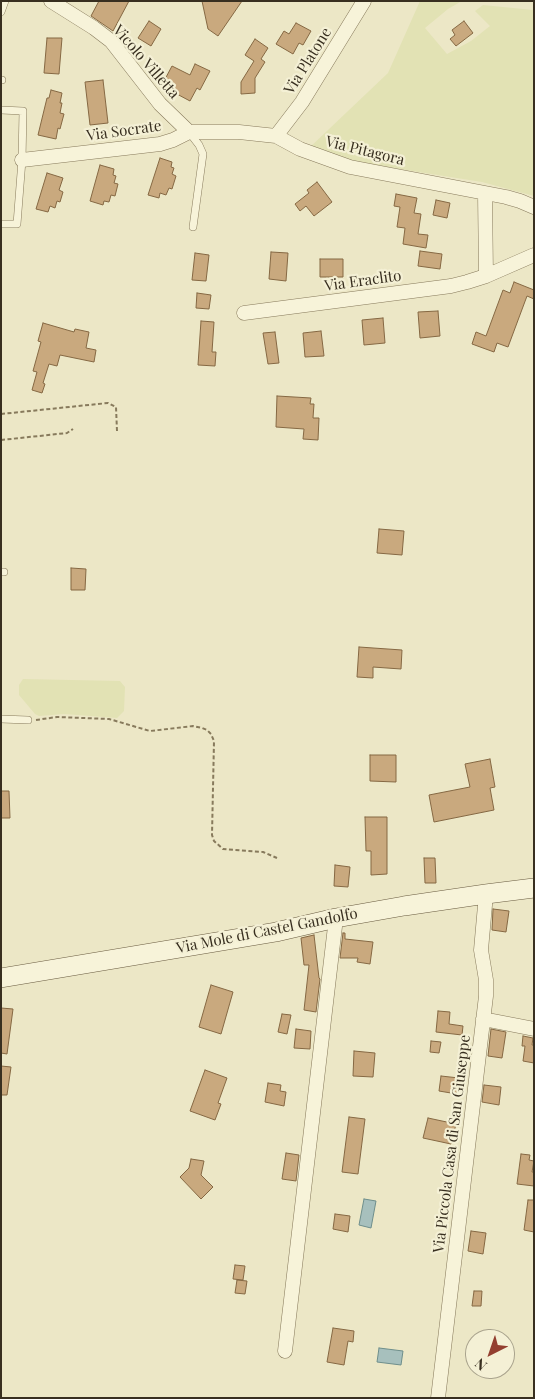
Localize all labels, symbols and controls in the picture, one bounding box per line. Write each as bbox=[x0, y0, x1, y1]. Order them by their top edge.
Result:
street label: Vicolo Villetta bbox=[109, 21, 183, 103]
street label: Via Platone bbox=[280, 24, 336, 98]
street label: Via Socrate bbox=[85, 117, 163, 145]
street label: Via Pitagora bbox=[324, 133, 406, 169]
street label: Via Eraclito bbox=[323, 267, 403, 295]
street label: Via Mole di Castel Gandolfo bbox=[175, 905, 359, 957]
street label: Via Piccola Casa di San Giuseppe bbox=[430, 1034, 474, 1254]
north arrow bbox=[465, 1329, 515, 1379]
text: N bbox=[470, 1354, 491, 1375]

